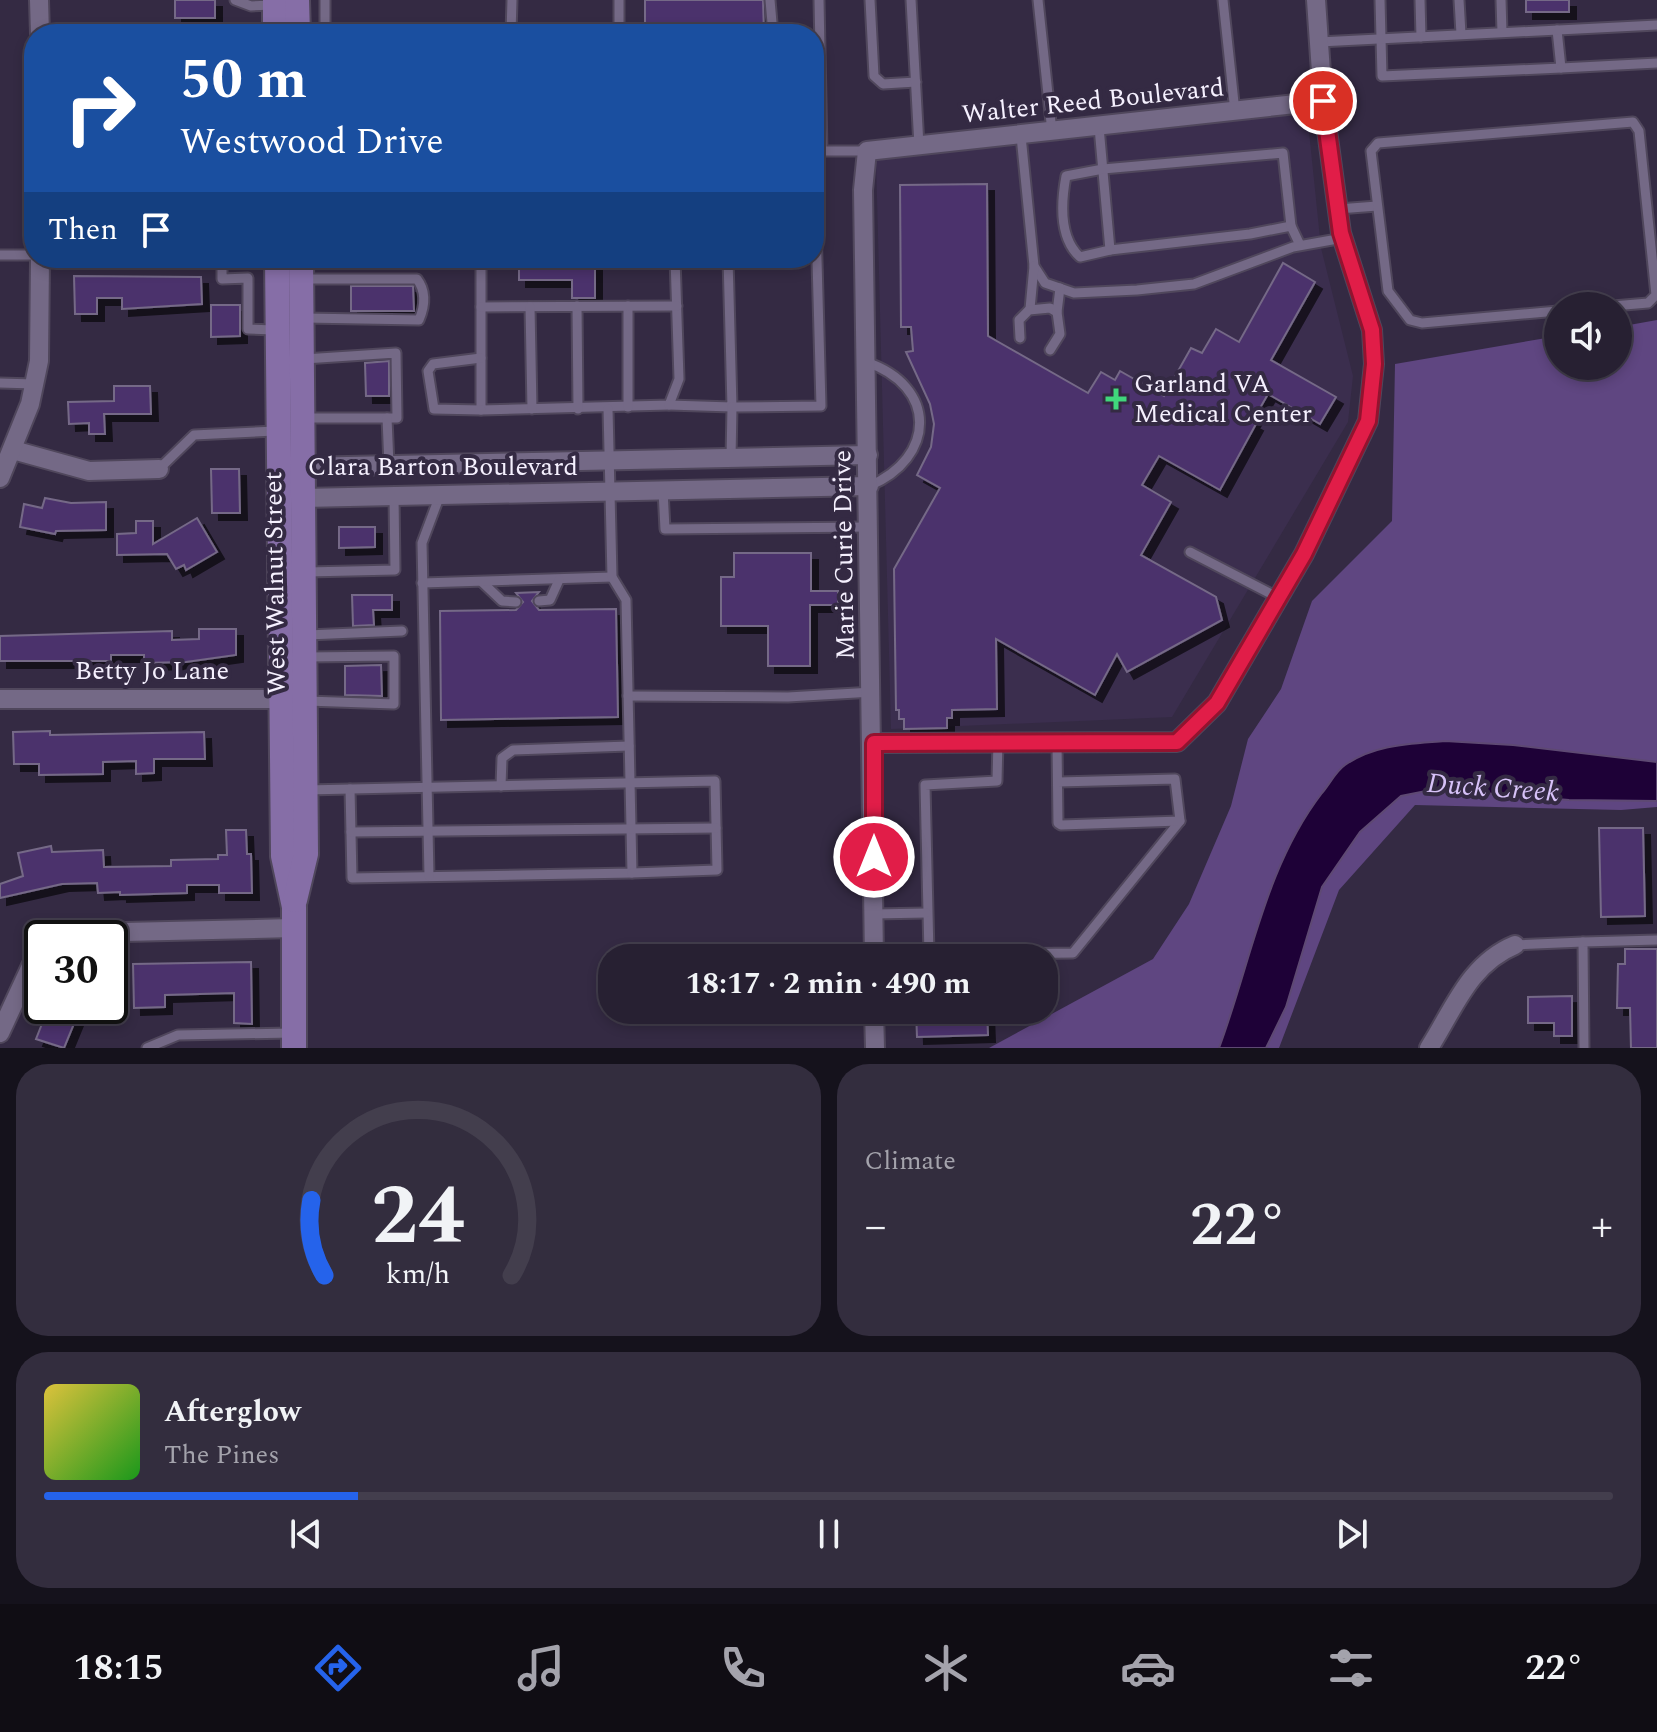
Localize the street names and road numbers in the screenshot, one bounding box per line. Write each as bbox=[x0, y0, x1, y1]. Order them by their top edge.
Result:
street label: Walter Reed Boulevard bbox=[960, 67, 1226, 135]
street label: Clara Barton Boulevard bbox=[308, 447, 578, 487]
street label: Marie Curie Drive bbox=[822, 450, 866, 660]
street label: West Walnut Street bbox=[253, 471, 297, 695]
street label: Betty Jo Lane bbox=[75, 651, 229, 691]

